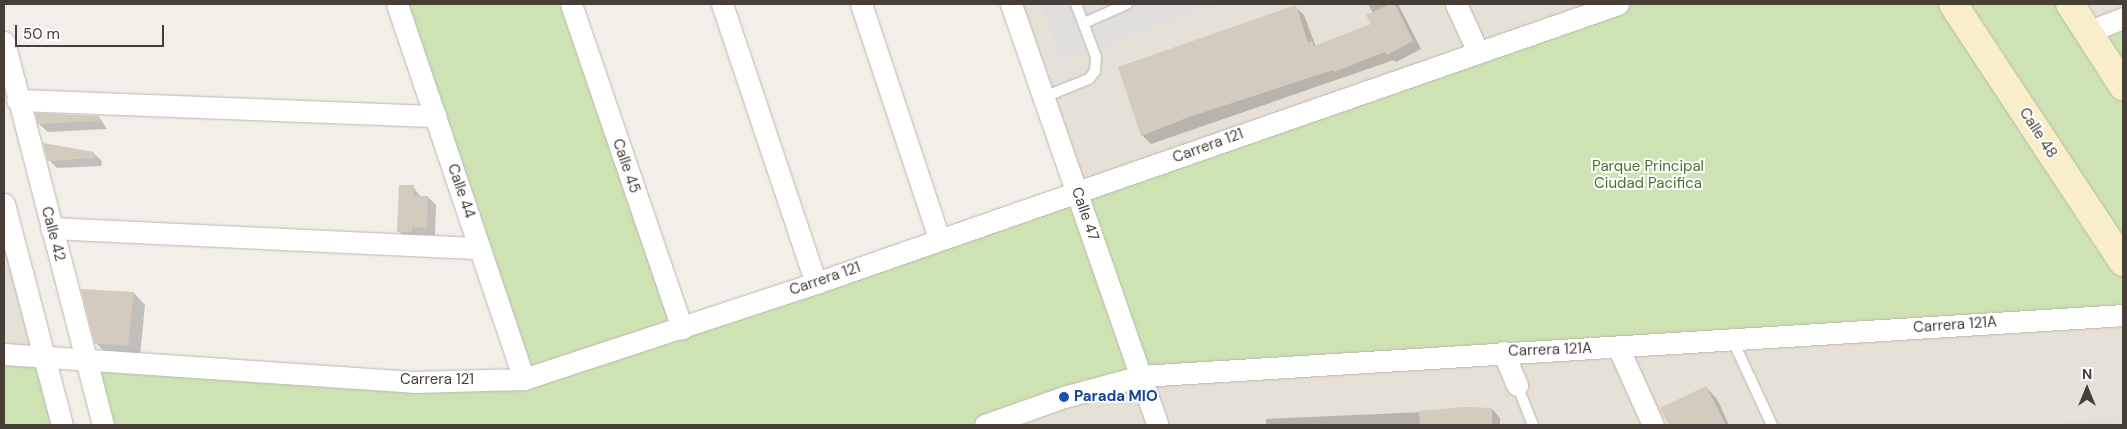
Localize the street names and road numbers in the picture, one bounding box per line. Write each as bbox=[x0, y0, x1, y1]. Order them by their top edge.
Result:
street label: Calle 48 bbox=[2015, 104, 2061, 162]
street label: Carrera 121 bbox=[1170, 125, 1246, 167]
street label: Calle 45 bbox=[608, 136, 644, 196]
street label: Calle 44 bbox=[443, 161, 479, 221]
street label: Calle 47 bbox=[1067, 185, 1103, 243]
street label: Calle 42 bbox=[37, 205, 69, 263]
street label: Carrera 121 bbox=[787, 258, 863, 300]
street label: Carrera 121A bbox=[1913, 313, 1997, 337]
street label: Carrera 121A bbox=[1508, 340, 1592, 360]
street label: Carrera 121 bbox=[400, 371, 474, 389]

